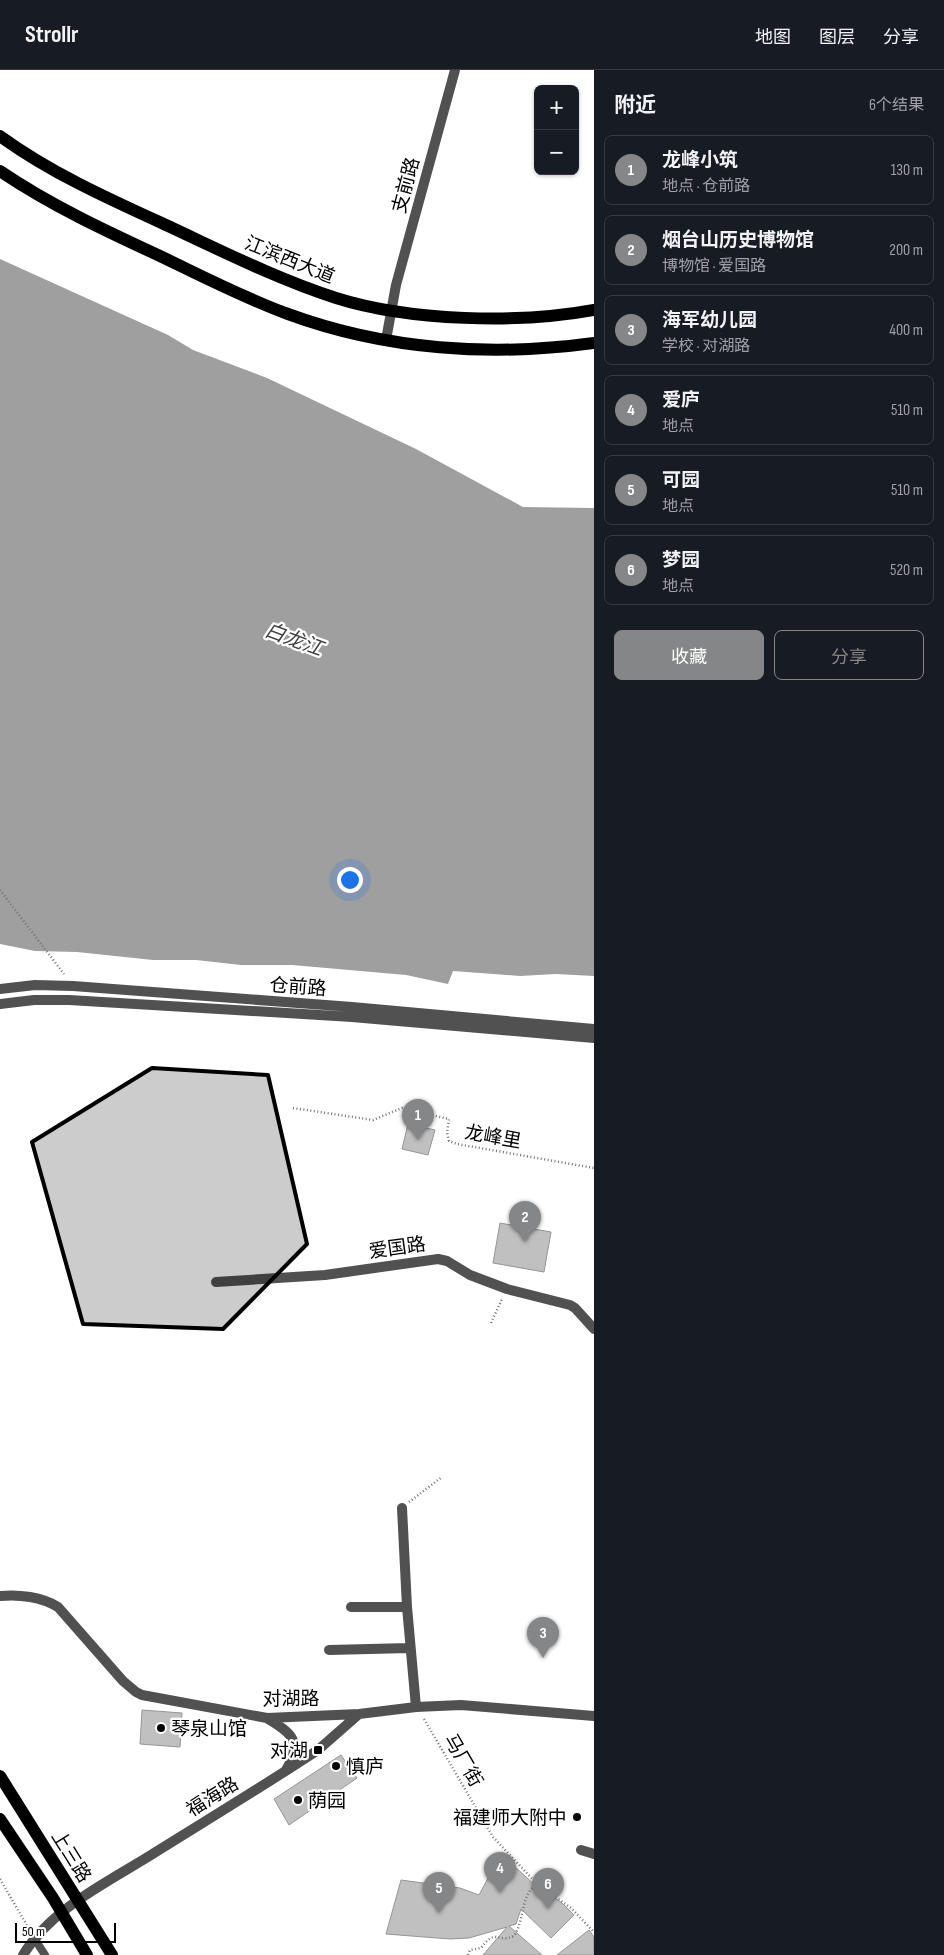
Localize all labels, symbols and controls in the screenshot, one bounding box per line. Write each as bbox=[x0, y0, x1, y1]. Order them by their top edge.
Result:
text: Strollr bbox=[25, 20, 79, 49]
text: 地图 bbox=[755, 27, 791, 48]
text: 图层 bbox=[819, 27, 855, 48]
text: 分享 bbox=[883, 27, 919, 48]
map controls bbox=[534, 85, 579, 175]
button: + bbox=[534, 85, 579, 130]
text: 附近 bbox=[614, 93, 656, 118]
text: 6个结果 bbox=[869, 96, 924, 115]
button: − bbox=[534, 130, 579, 175]
text: 龙峰小筑 bbox=[662, 149, 738, 172]
street label: 支前路 bbox=[388, 155, 425, 216]
text: 1 bbox=[628, 161, 634, 180]
text: 130 m bbox=[891, 161, 923, 180]
text: 地点 · 仓前路 bbox=[662, 177, 750, 196]
text: 烟台山历史博物馆 bbox=[662, 229, 814, 252]
street label: 江滨西大道 bbox=[241, 232, 338, 289]
text: 2 bbox=[627, 241, 635, 260]
text: 200 m bbox=[889, 241, 923, 260]
text: 博物馆 · 爱国路 bbox=[662, 257, 766, 276]
text: 海军幼儿园 bbox=[662, 309, 757, 332]
text: 3 bbox=[627, 321, 635, 340]
text: 400 m bbox=[889, 321, 923, 340]
text: 学校 · 对湖路 bbox=[662, 337, 750, 356]
text: 爱庐 bbox=[662, 389, 700, 412]
text: 4 bbox=[627, 401, 635, 420]
text: 510 m bbox=[891, 401, 923, 420]
text: 地点 bbox=[662, 417, 694, 436]
text: 可园 bbox=[662, 469, 700, 492]
text: 5 bbox=[627, 481, 635, 500]
text: 510 m bbox=[891, 481, 923, 500]
text: 地点 bbox=[662, 497, 694, 516]
text: 梦园 bbox=[662, 549, 700, 572]
text: 6 bbox=[627, 561, 635, 580]
text: 520 m bbox=[890, 561, 923, 580]
text: 地点 bbox=[662, 577, 694, 596]
water label: 白龙江 bbox=[261, 618, 328, 662]
button: 收藏 bbox=[614, 630, 764, 680]
button: 分享 bbox=[774, 630, 924, 680]
your location bbox=[337, 867, 363, 893]
street label: 仓前路 bbox=[269, 974, 327, 1001]
pin: 1 bbox=[402, 1099, 434, 1140]
street label: 龙峰里 bbox=[463, 1121, 523, 1154]
pin: 2 bbox=[509, 1201, 541, 1242]
street label: 爱国路 bbox=[367, 1233, 427, 1264]
pin: 3 bbox=[527, 1617, 559, 1658]
street label: 对湖路 bbox=[262, 1688, 320, 1711]
place label: 琴泉山馆 bbox=[171, 1718, 247, 1741]
marker: 琴泉山馆 bbox=[155, 1722, 167, 1734]
street label: 马厂街 bbox=[438, 1730, 487, 1791]
place label: 对湖 bbox=[270, 1740, 308, 1763]
marker: 对湖 bbox=[312, 1744, 324, 1756]
place label: 慎庐 bbox=[346, 1756, 384, 1779]
marker: 慎庐 bbox=[330, 1760, 342, 1772]
street label: 福海路 bbox=[183, 1772, 243, 1822]
place label: 荫园 bbox=[308, 1790, 346, 1813]
marker: 荫园 bbox=[292, 1794, 304, 1806]
place label: 福建师大附中 bbox=[453, 1807, 567, 1830]
marker: 福建师大附中 bbox=[571, 1811, 583, 1823]
street label: 上三路 bbox=[46, 1827, 96, 1887]
pin: 4 bbox=[484, 1852, 516, 1893]
pin: 6 bbox=[532, 1868, 564, 1909]
pin: 5 bbox=[423, 1872, 455, 1913]
scale bar bbox=[15, 1920, 116, 1943]
text: 50 m bbox=[22, 1923, 45, 1940]

